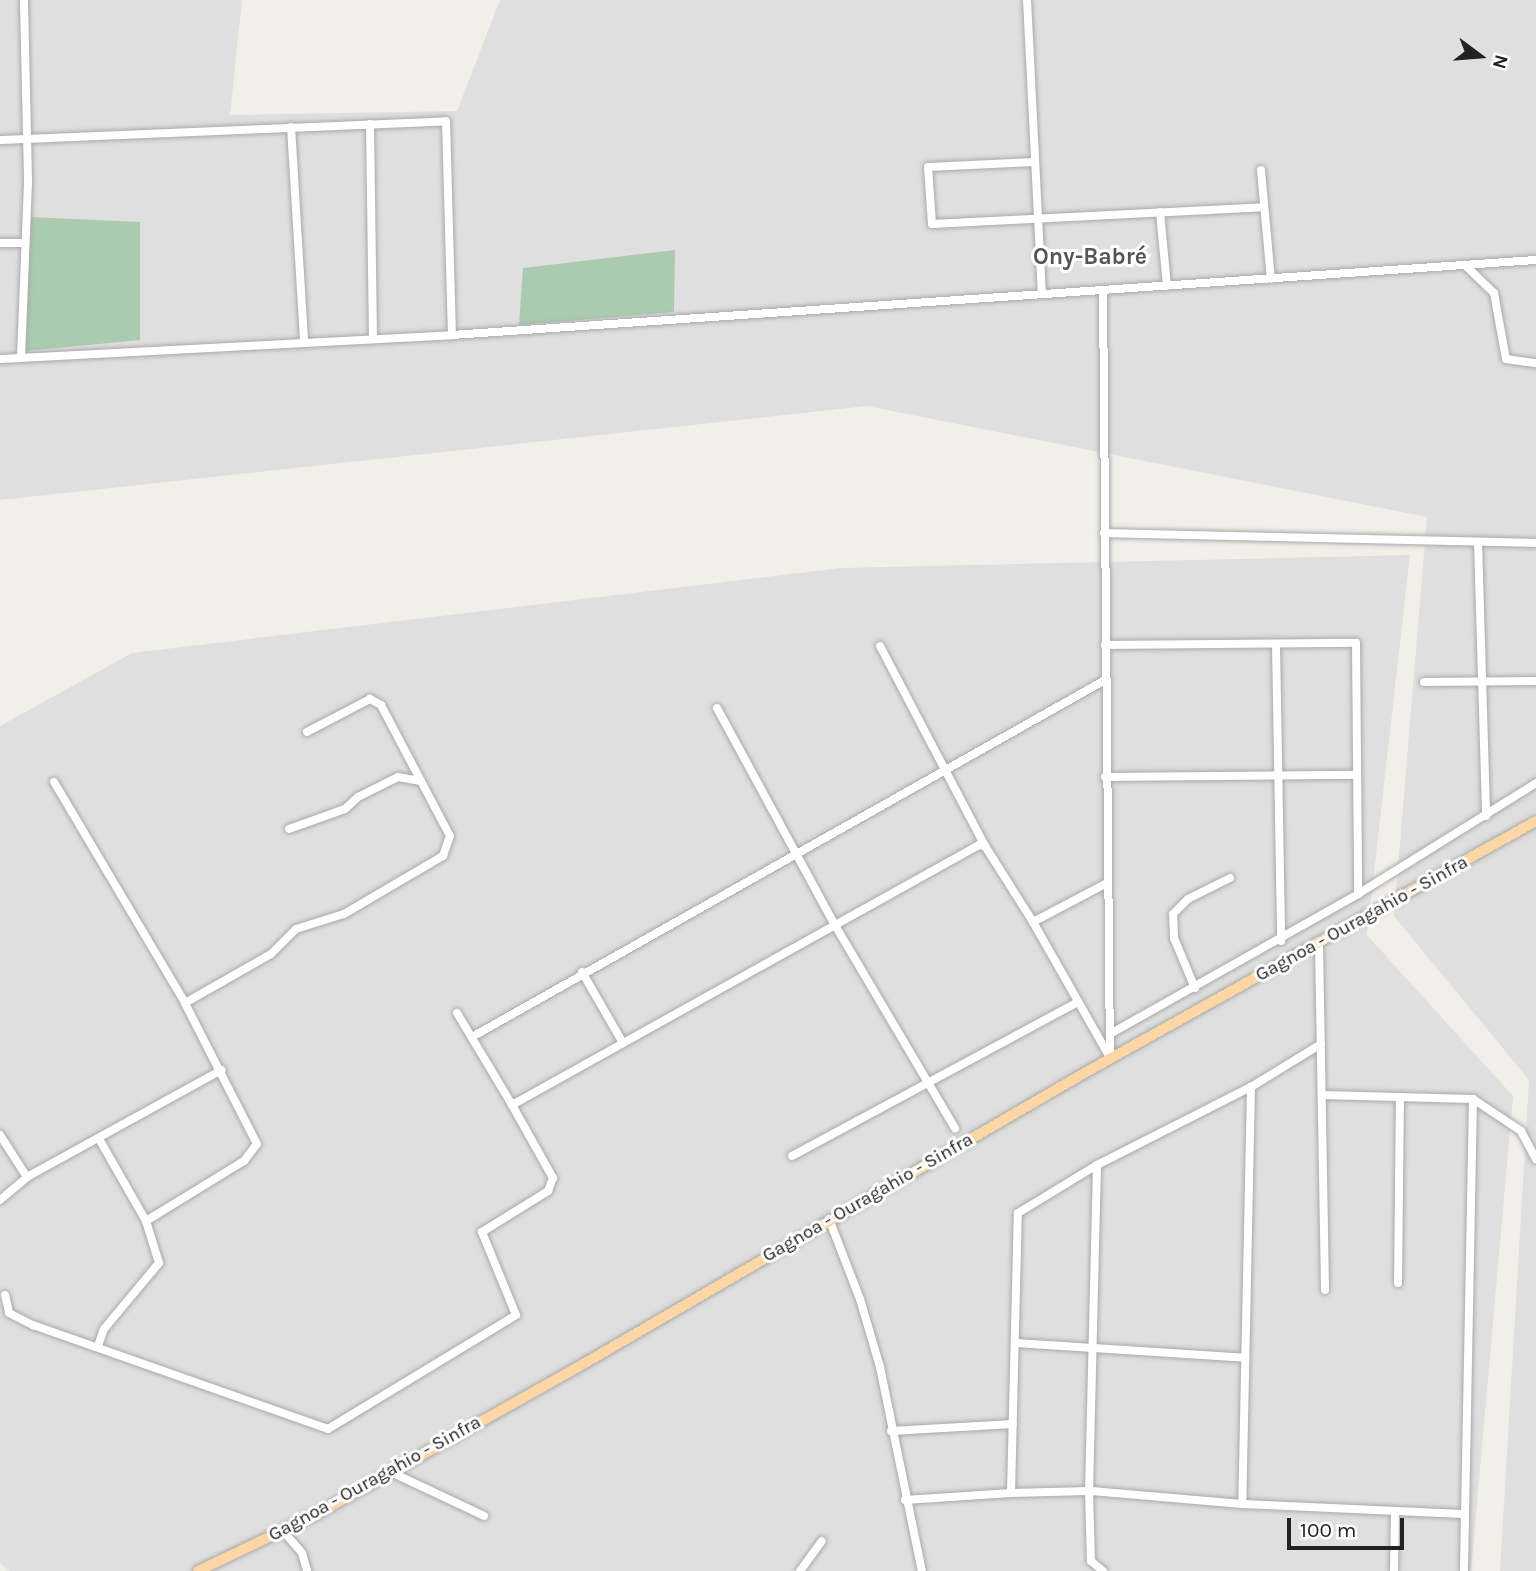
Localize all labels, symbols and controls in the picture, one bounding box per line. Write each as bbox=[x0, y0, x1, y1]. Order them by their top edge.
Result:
north arrow bbox=[1445, 21, 1515, 91]
text: N bbox=[1488, 52, 1513, 71]
district label: Ony-Babré bbox=[1033, 243, 1147, 271]
street label: Gagnoa - Ouragahio - Sinfra bbox=[1252, 851, 1472, 987]
street label: Gagnoa - Ouragahio - Sinfra bbox=[759, 1128, 977, 1268]
street label: Gagnoa - Ouragahio - Sinfra bbox=[265, 1411, 485, 1547]
scale bar bbox=[1291, 1504, 1408, 1548]
text: 100 m bbox=[1300, 1518, 1357, 1542]

